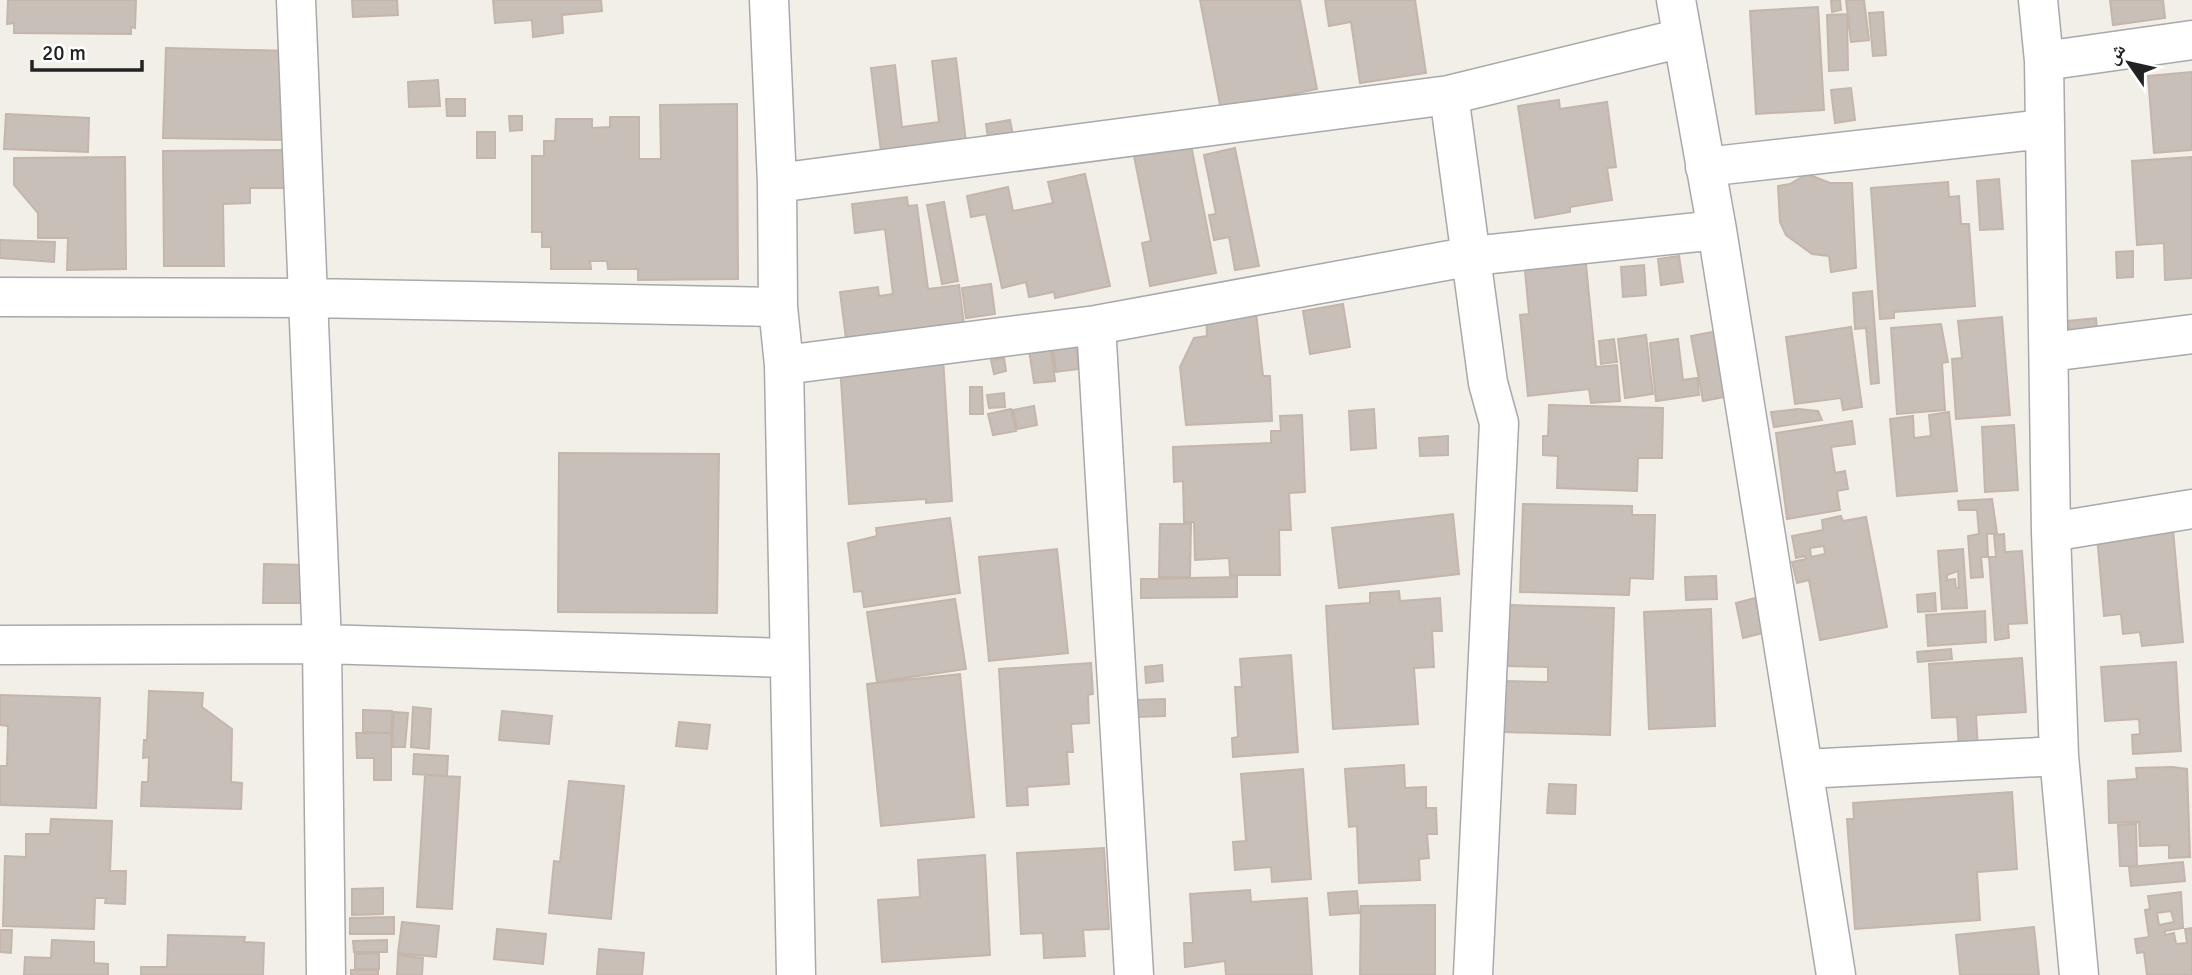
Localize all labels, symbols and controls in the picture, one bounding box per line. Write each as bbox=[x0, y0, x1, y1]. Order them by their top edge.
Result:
scale bar bbox=[32, 28, 142, 72]
north arrow bbox=[2094, 28, 2164, 98]
text: ش bbox=[2100, 39, 2131, 69]
text: 20 m bbox=[42, 40, 86, 66]

